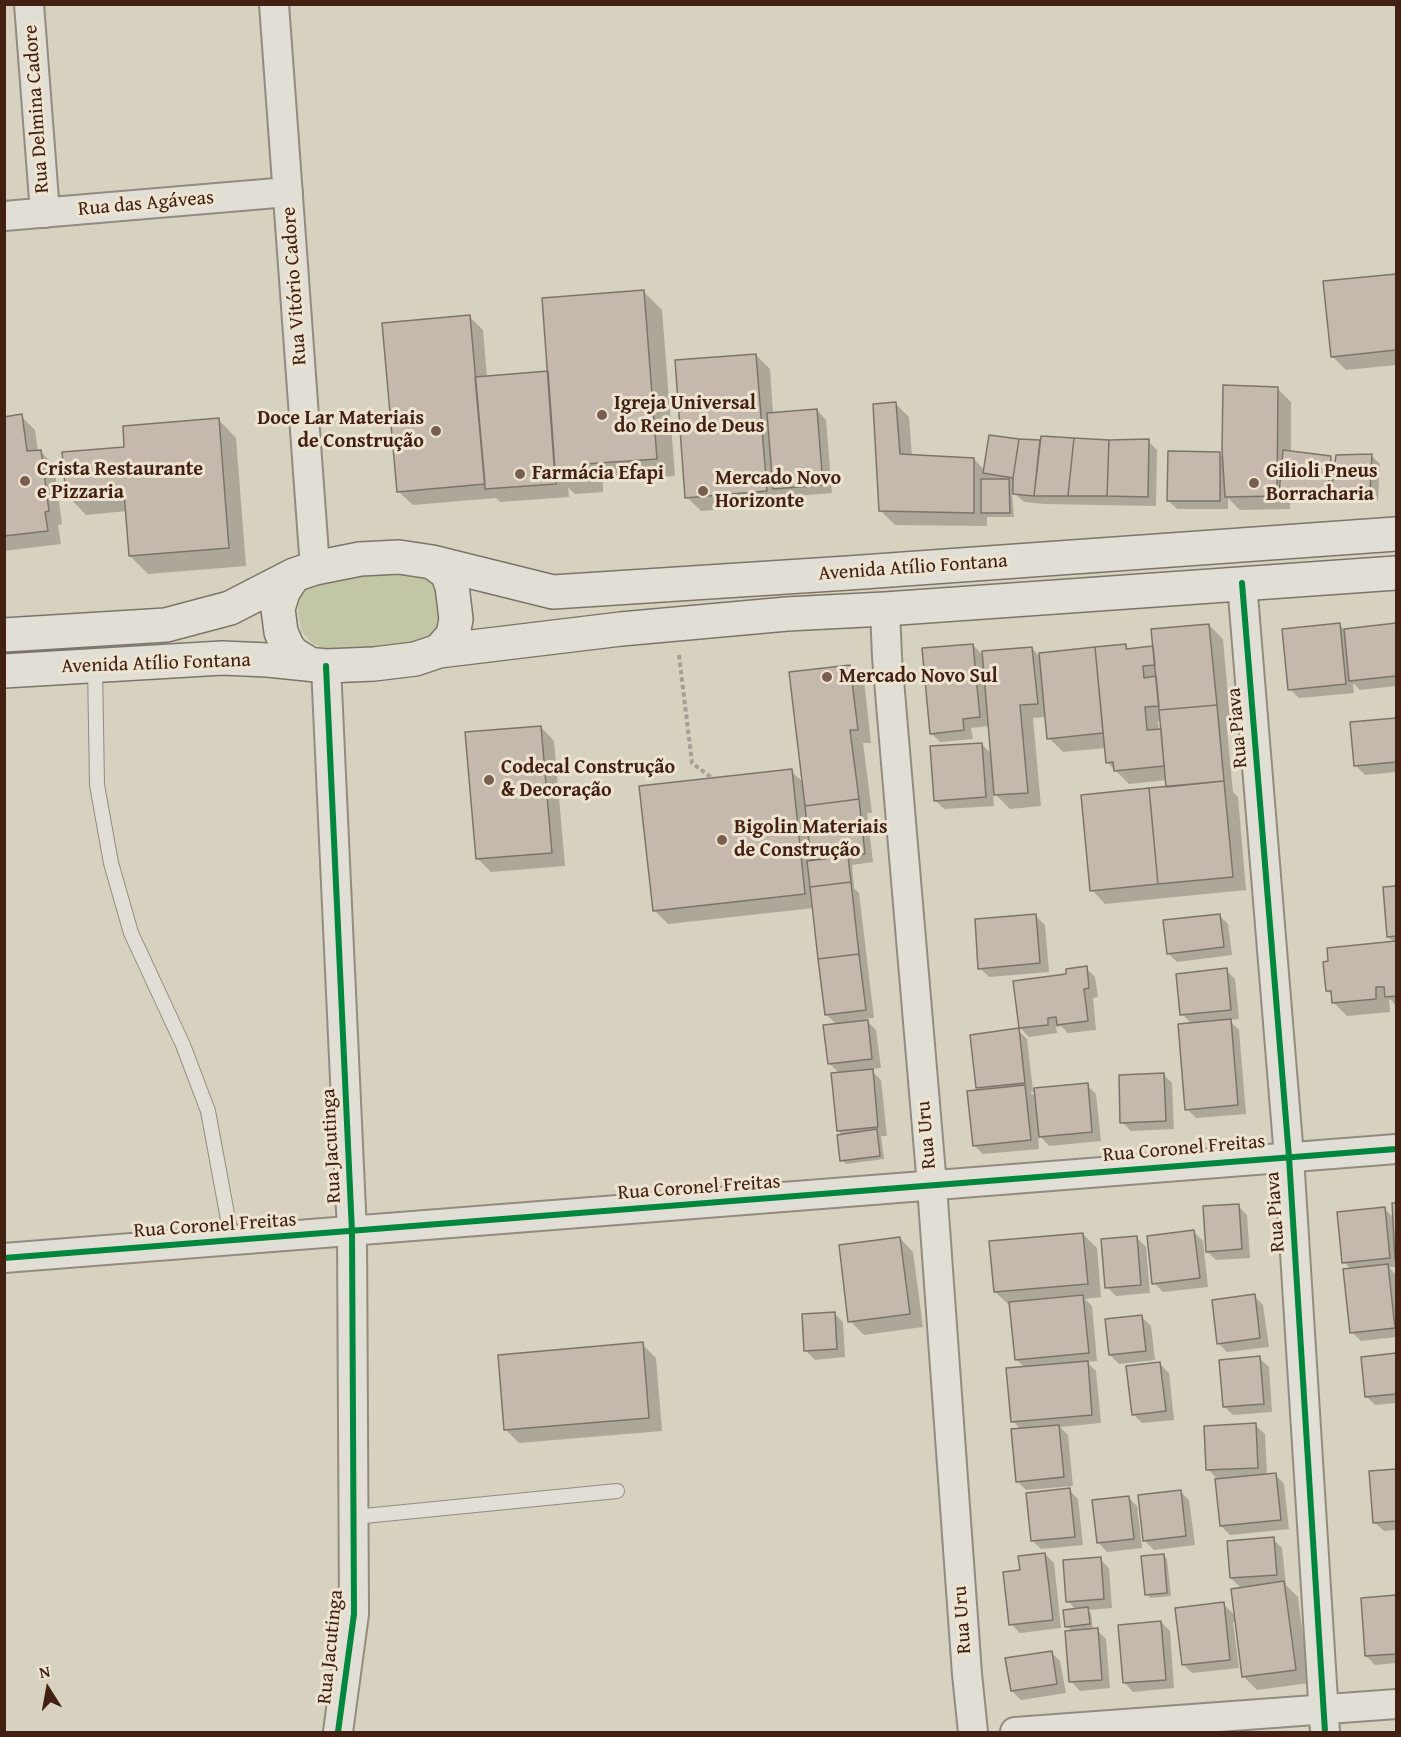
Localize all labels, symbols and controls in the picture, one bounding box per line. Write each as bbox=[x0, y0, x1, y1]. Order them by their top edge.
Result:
street label: Rua Delmina Cadore bbox=[19, 24, 55, 194]
street label: Rua das Agáveas bbox=[77, 186, 215, 222]
street label: Rua Vitório Cadore bbox=[277, 206, 313, 366]
place label: Igreja Universal do Reino de Deus bbox=[614, 392, 764, 439]
place label: Doce Lar Materiais de Construção bbox=[257, 407, 424, 454]
marker: Igreja Universal do Reino de Deus bbox=[595, 408, 609, 422]
marker: Doce Lar Materiais de Construção bbox=[429, 424, 443, 438]
place label: Crista Restaurante e Pizzaria bbox=[37, 458, 203, 505]
place label: Gilioli Pneus Borracharia bbox=[1266, 460, 1378, 507]
place label: Farmácia Efapi bbox=[532, 462, 664, 486]
marker: Farmácia Efapi bbox=[513, 467, 527, 481]
place label: Mercado Novo Horizonte bbox=[715, 467, 841, 514]
marker: Crista Restaurante e Pizzaria bbox=[18, 474, 32, 488]
marker: Gilioli Pneus Borracharia bbox=[1247, 476, 1261, 490]
marker: Mercado Novo Horizonte bbox=[696, 484, 710, 498]
street label: Avenida Atílio Fontana bbox=[818, 549, 1008, 587]
street label: Avenida Atílio Fontana bbox=[61, 649, 251, 679]
place label: Mercado Novo Sul bbox=[839, 665, 998, 689]
marker: Mercado Novo Sul bbox=[820, 670, 834, 684]
street label: Rua Piava bbox=[1223, 687, 1253, 769]
place label: Codecal Construção & Decoração bbox=[501, 756, 675, 803]
marker: Codecal Construção & Decoração bbox=[482, 773, 496, 787]
place label: Bigolin Materiais de Construção bbox=[734, 816, 888, 863]
marker: Bigolin Materiais de Construção bbox=[715, 833, 729, 847]
street label: Rua Jacutinga bbox=[317, 1088, 347, 1204]
street label: Rua Uru bbox=[912, 1100, 942, 1170]
street label: Rua Coronel Freitas bbox=[1102, 1130, 1266, 1168]
street label: Rua Coronel Freitas bbox=[617, 1170, 781, 1206]
street label: Rua Piava bbox=[1261, 1171, 1291, 1253]
street label: Rua Coronel Freitas bbox=[133, 1208, 297, 1244]
street label: Rua Uru bbox=[949, 1585, 977, 1655]
street label: Rua Jacutinga bbox=[313, 1589, 349, 1705]
north arrow bbox=[18, 1659, 78, 1719]
text: N bbox=[37, 1659, 52, 1684]

